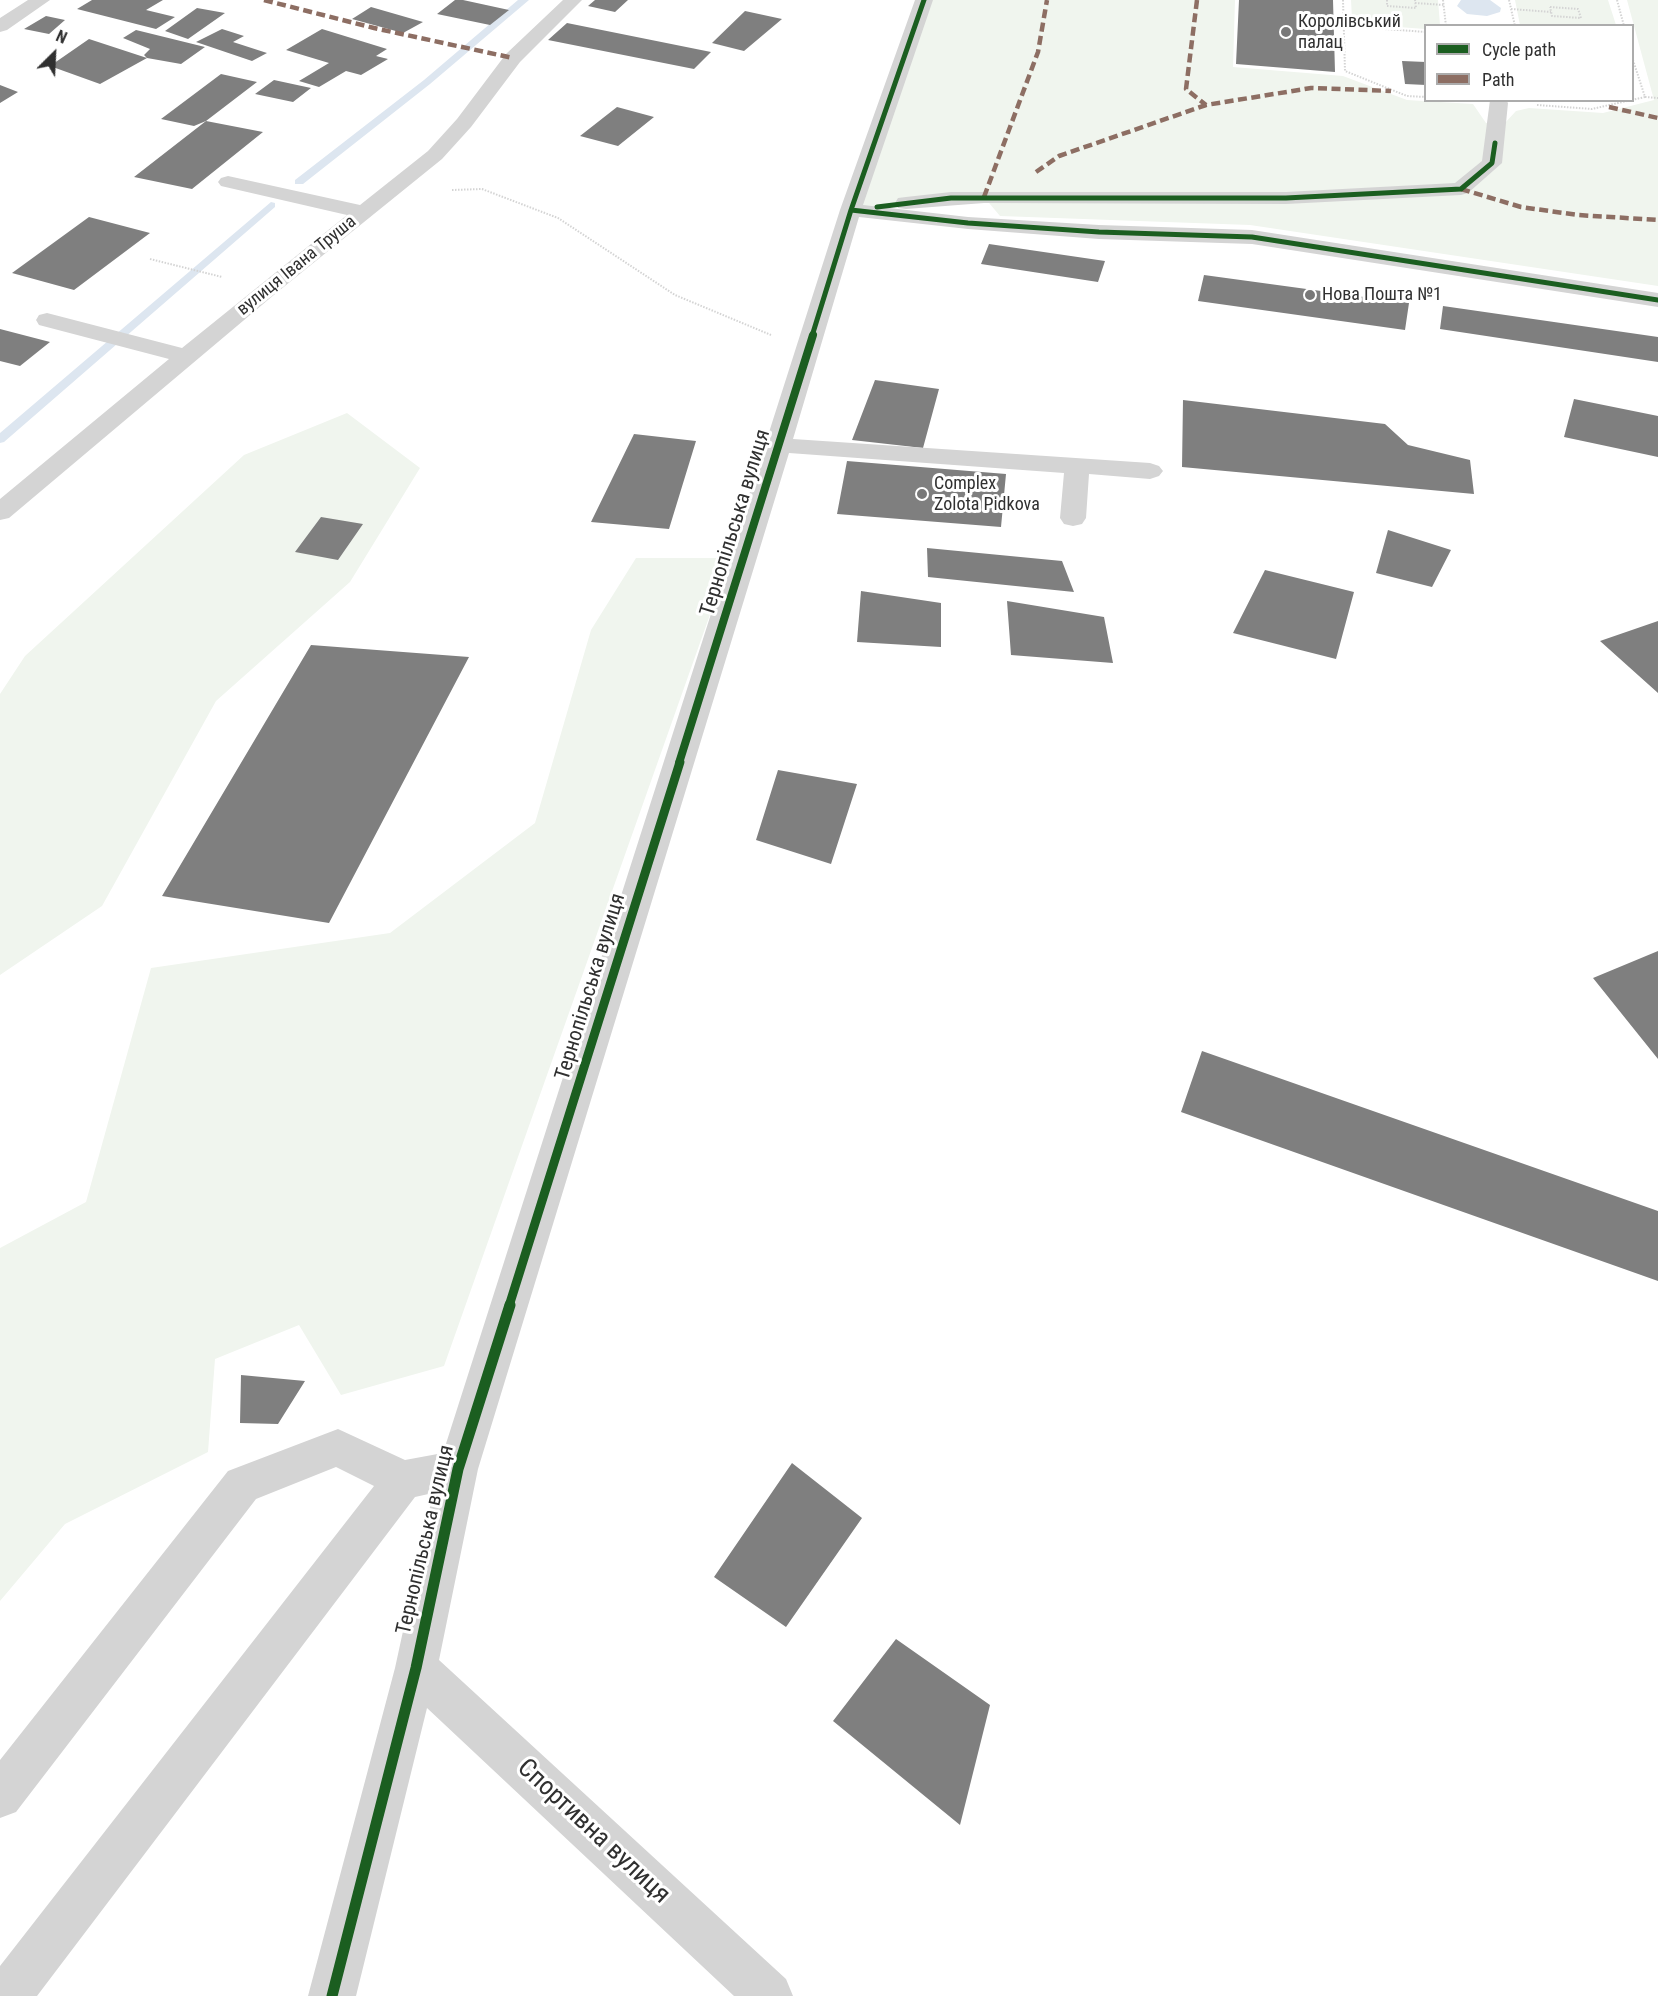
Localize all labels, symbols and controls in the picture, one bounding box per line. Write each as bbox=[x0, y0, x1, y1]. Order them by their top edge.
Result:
place label: Королівський палац bbox=[1298, 11, 1401, 54]
north arrow bbox=[24, 24, 84, 84]
legend bbox=[1424, 24, 1634, 102]
marker: Королівський палац bbox=[1279, 25, 1293, 39]
text: N bbox=[53, 26, 70, 48]
text: Cycle path bbox=[1482, 39, 1556, 60]
text: Path bbox=[1482, 69, 1515, 90]
street label: вулиця Івана Труша bbox=[233, 211, 361, 321]
place label: Нова Пошта №1 bbox=[1322, 284, 1442, 306]
marker: Нова Пошта №1 bbox=[1303, 288, 1317, 302]
street label: Тернопільська вулиця bbox=[696, 427, 776, 619]
place label: Complex Zolota Pidkova bbox=[934, 473, 1040, 516]
marker: Complex Zolota Pidkova bbox=[915, 487, 929, 501]
street label: Тернопільська вулиця bbox=[551, 891, 631, 1083]
street label: Тернопільська вулиця bbox=[392, 1443, 460, 1637]
street label: Спортивна вулиця bbox=[510, 1753, 676, 1911]

